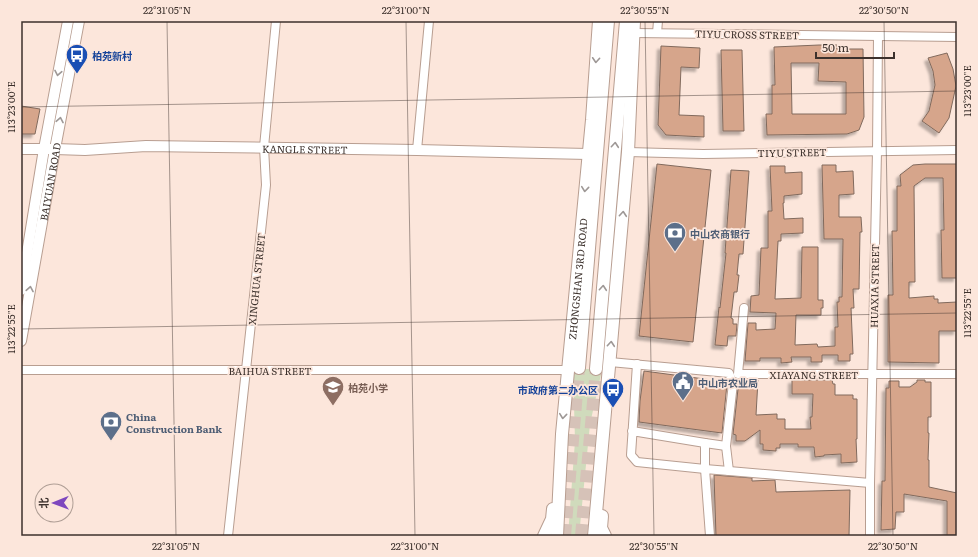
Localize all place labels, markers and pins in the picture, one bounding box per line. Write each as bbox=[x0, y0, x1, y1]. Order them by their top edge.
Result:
bus stop icon: 柏苑新村 bbox=[64, 42, 90, 75]
place label: 柏苑新村 bbox=[92, 48, 132, 63]
bank icon: 中山农商银行 bbox=[662, 220, 688, 253]
place label: 中山农商银行 bbox=[690, 226, 750, 241]
public building icon: 中山市农业局 bbox=[670, 369, 696, 402]
school or university icon: 柏苑小学 bbox=[320, 374, 346, 407]
place label: 中山市农业局 bbox=[698, 375, 758, 390]
bus stop icon: 市政府第二办公区 bbox=[600, 376, 626, 409]
place label: 柏苑小学 bbox=[348, 380, 388, 395]
place label: 市政府第二办公区 bbox=[518, 382, 598, 397]
bank icon: China Construction Bank bbox=[98, 409, 124, 442]
place label: China Construction Bank bbox=[126, 409, 222, 436]

